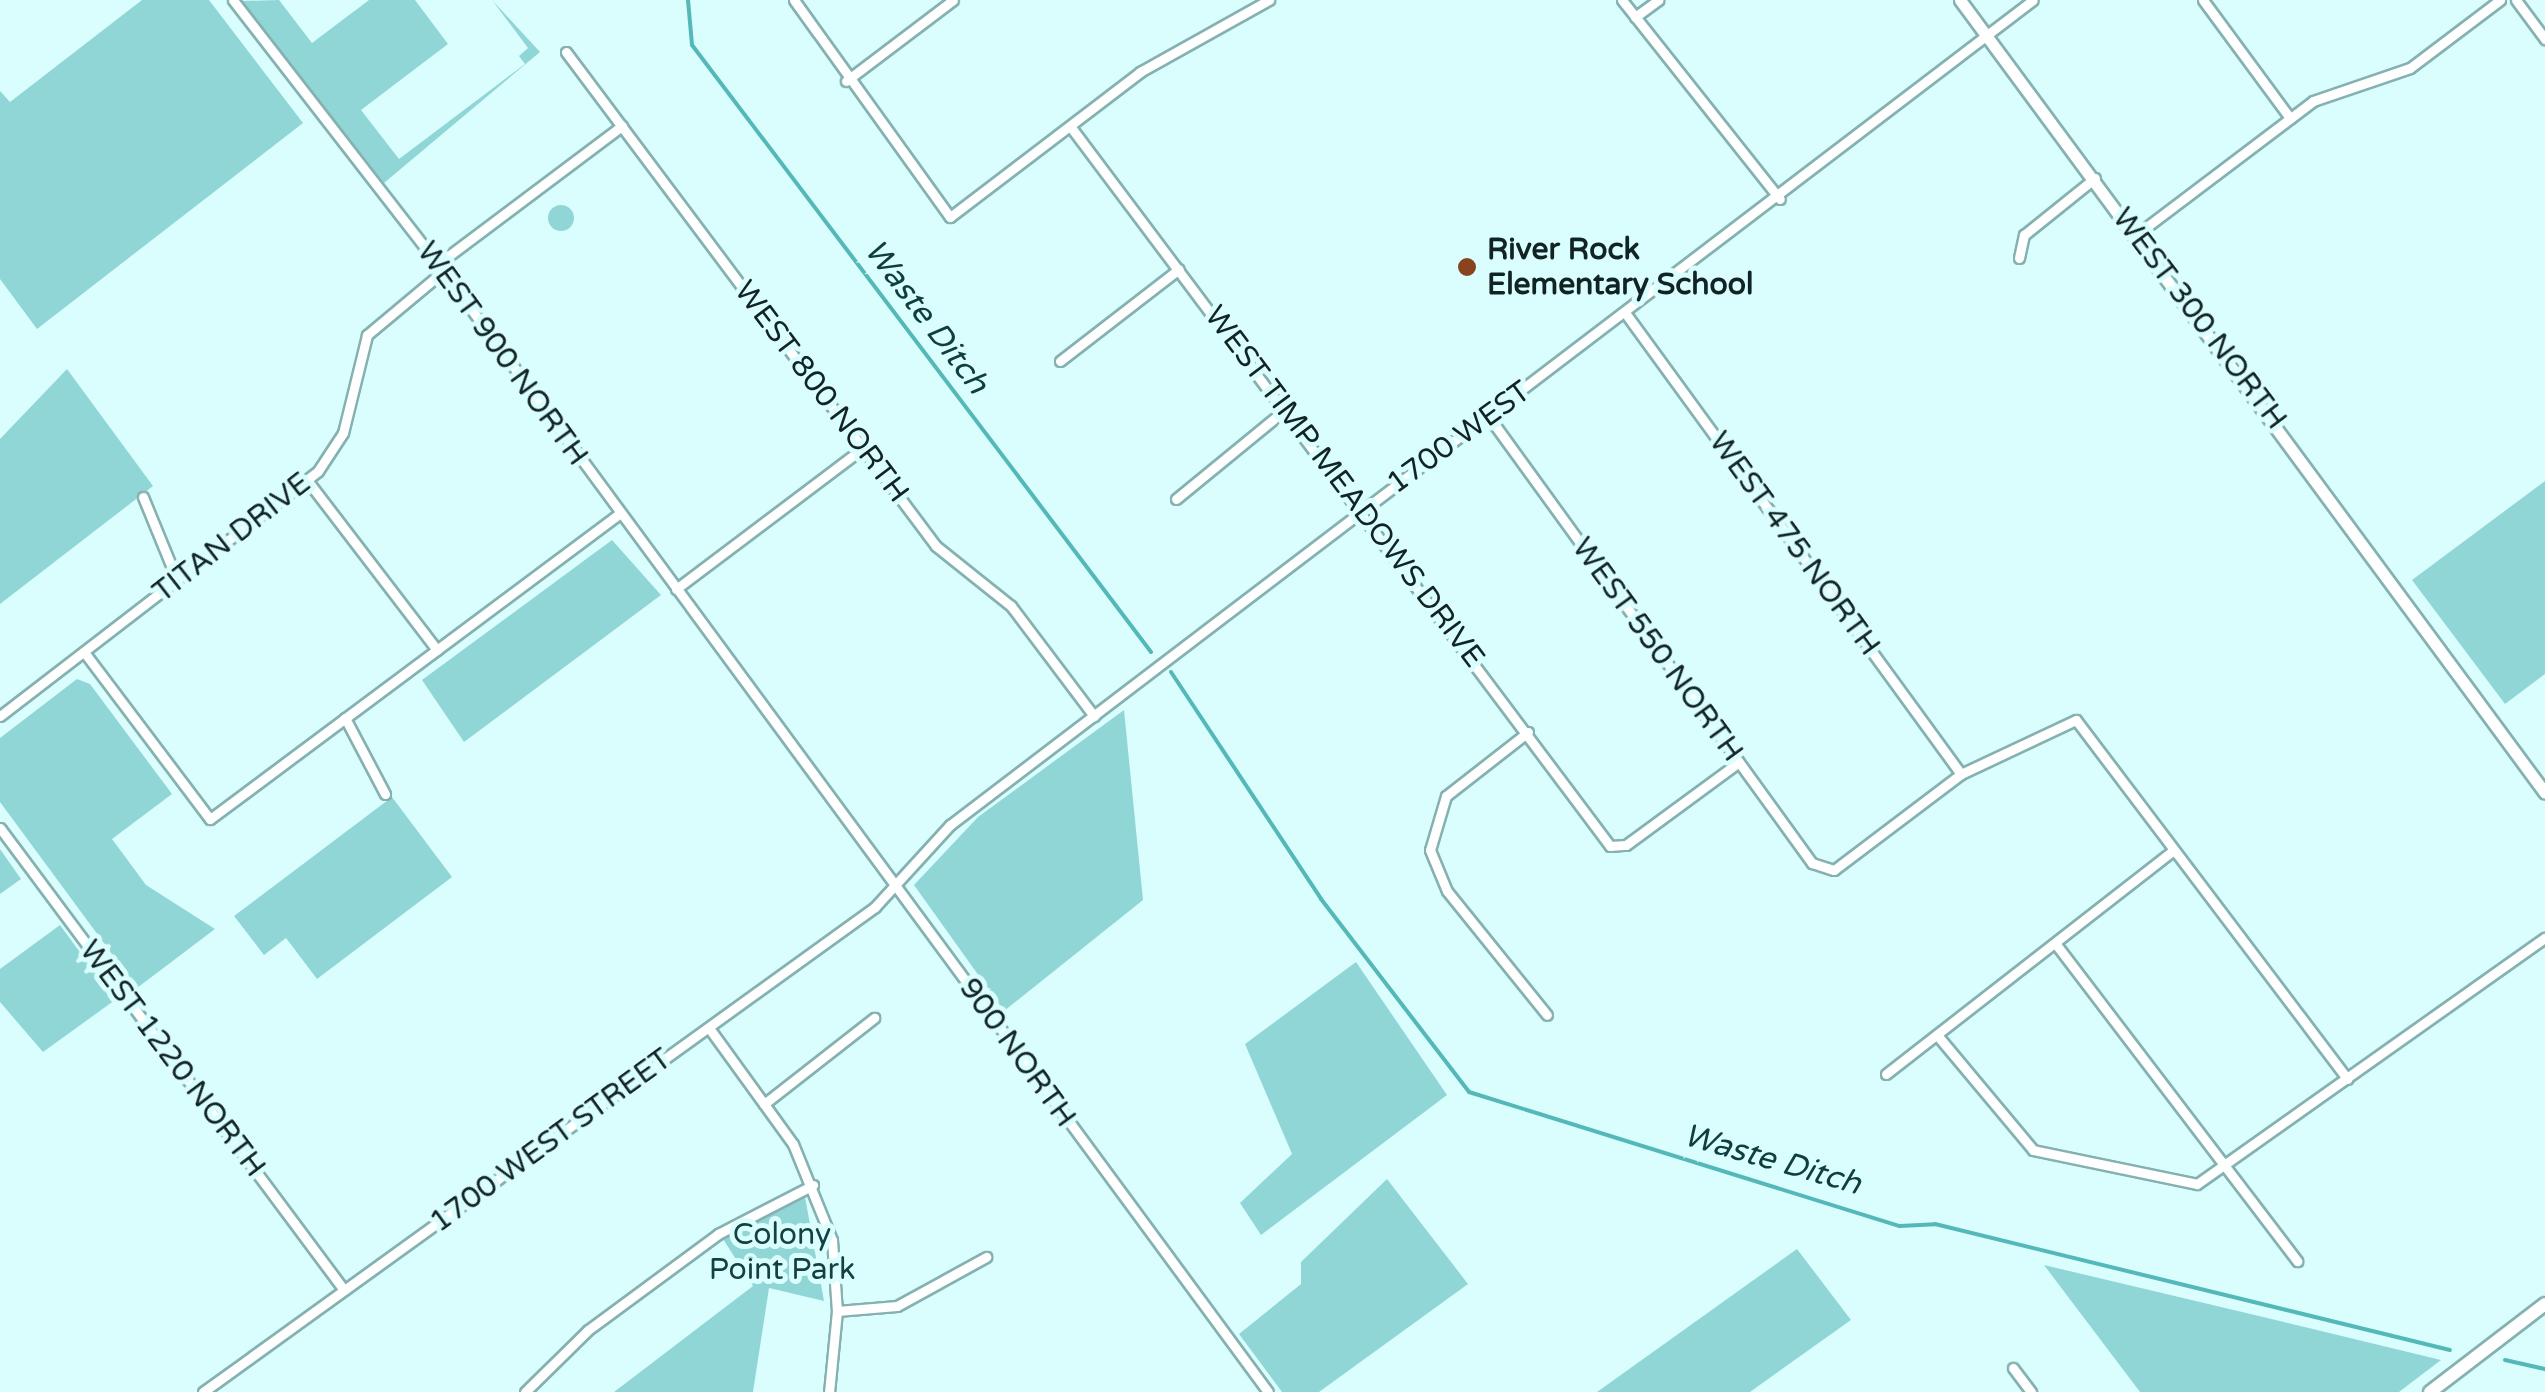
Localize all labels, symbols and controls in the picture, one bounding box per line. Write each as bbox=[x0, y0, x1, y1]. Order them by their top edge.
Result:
street label: WEST 300 NORTH bbox=[2104, 201, 2294, 437]
water label: Waste Ditch bbox=[856, 232, 996, 402]
place label: River Rock Elementary School bbox=[1487, 232, 1753, 302]
street label: WEST 900 NORTH bbox=[409, 235, 595, 473]
marker: River Rock Elementary School bbox=[1456, 256, 1478, 278]
street label: WEST 800 NORTH bbox=[726, 274, 916, 510]
street label: WEST TIMP MEADOWS DRIVE bbox=[1196, 299, 1492, 675]
street label: 1700 WEST bbox=[1380, 374, 1538, 502]
street label: WEST 475 NORTH bbox=[1701, 425, 1887, 663]
street label: TITAN DRIVE bbox=[146, 465, 318, 611]
street label: WEST 550 NORTH bbox=[1564, 531, 1750, 769]
street label: WEST 1220 NORTH bbox=[71, 934, 273, 1184]
street label: 900 NORTH bbox=[951, 972, 1083, 1134]
street label: 1700 WEST STREET bbox=[423, 1041, 679, 1241]
water label: Waste Ditch bbox=[1679, 1116, 1865, 1204]
park label: Colony Point Park bbox=[709, 1217, 855, 1288]

